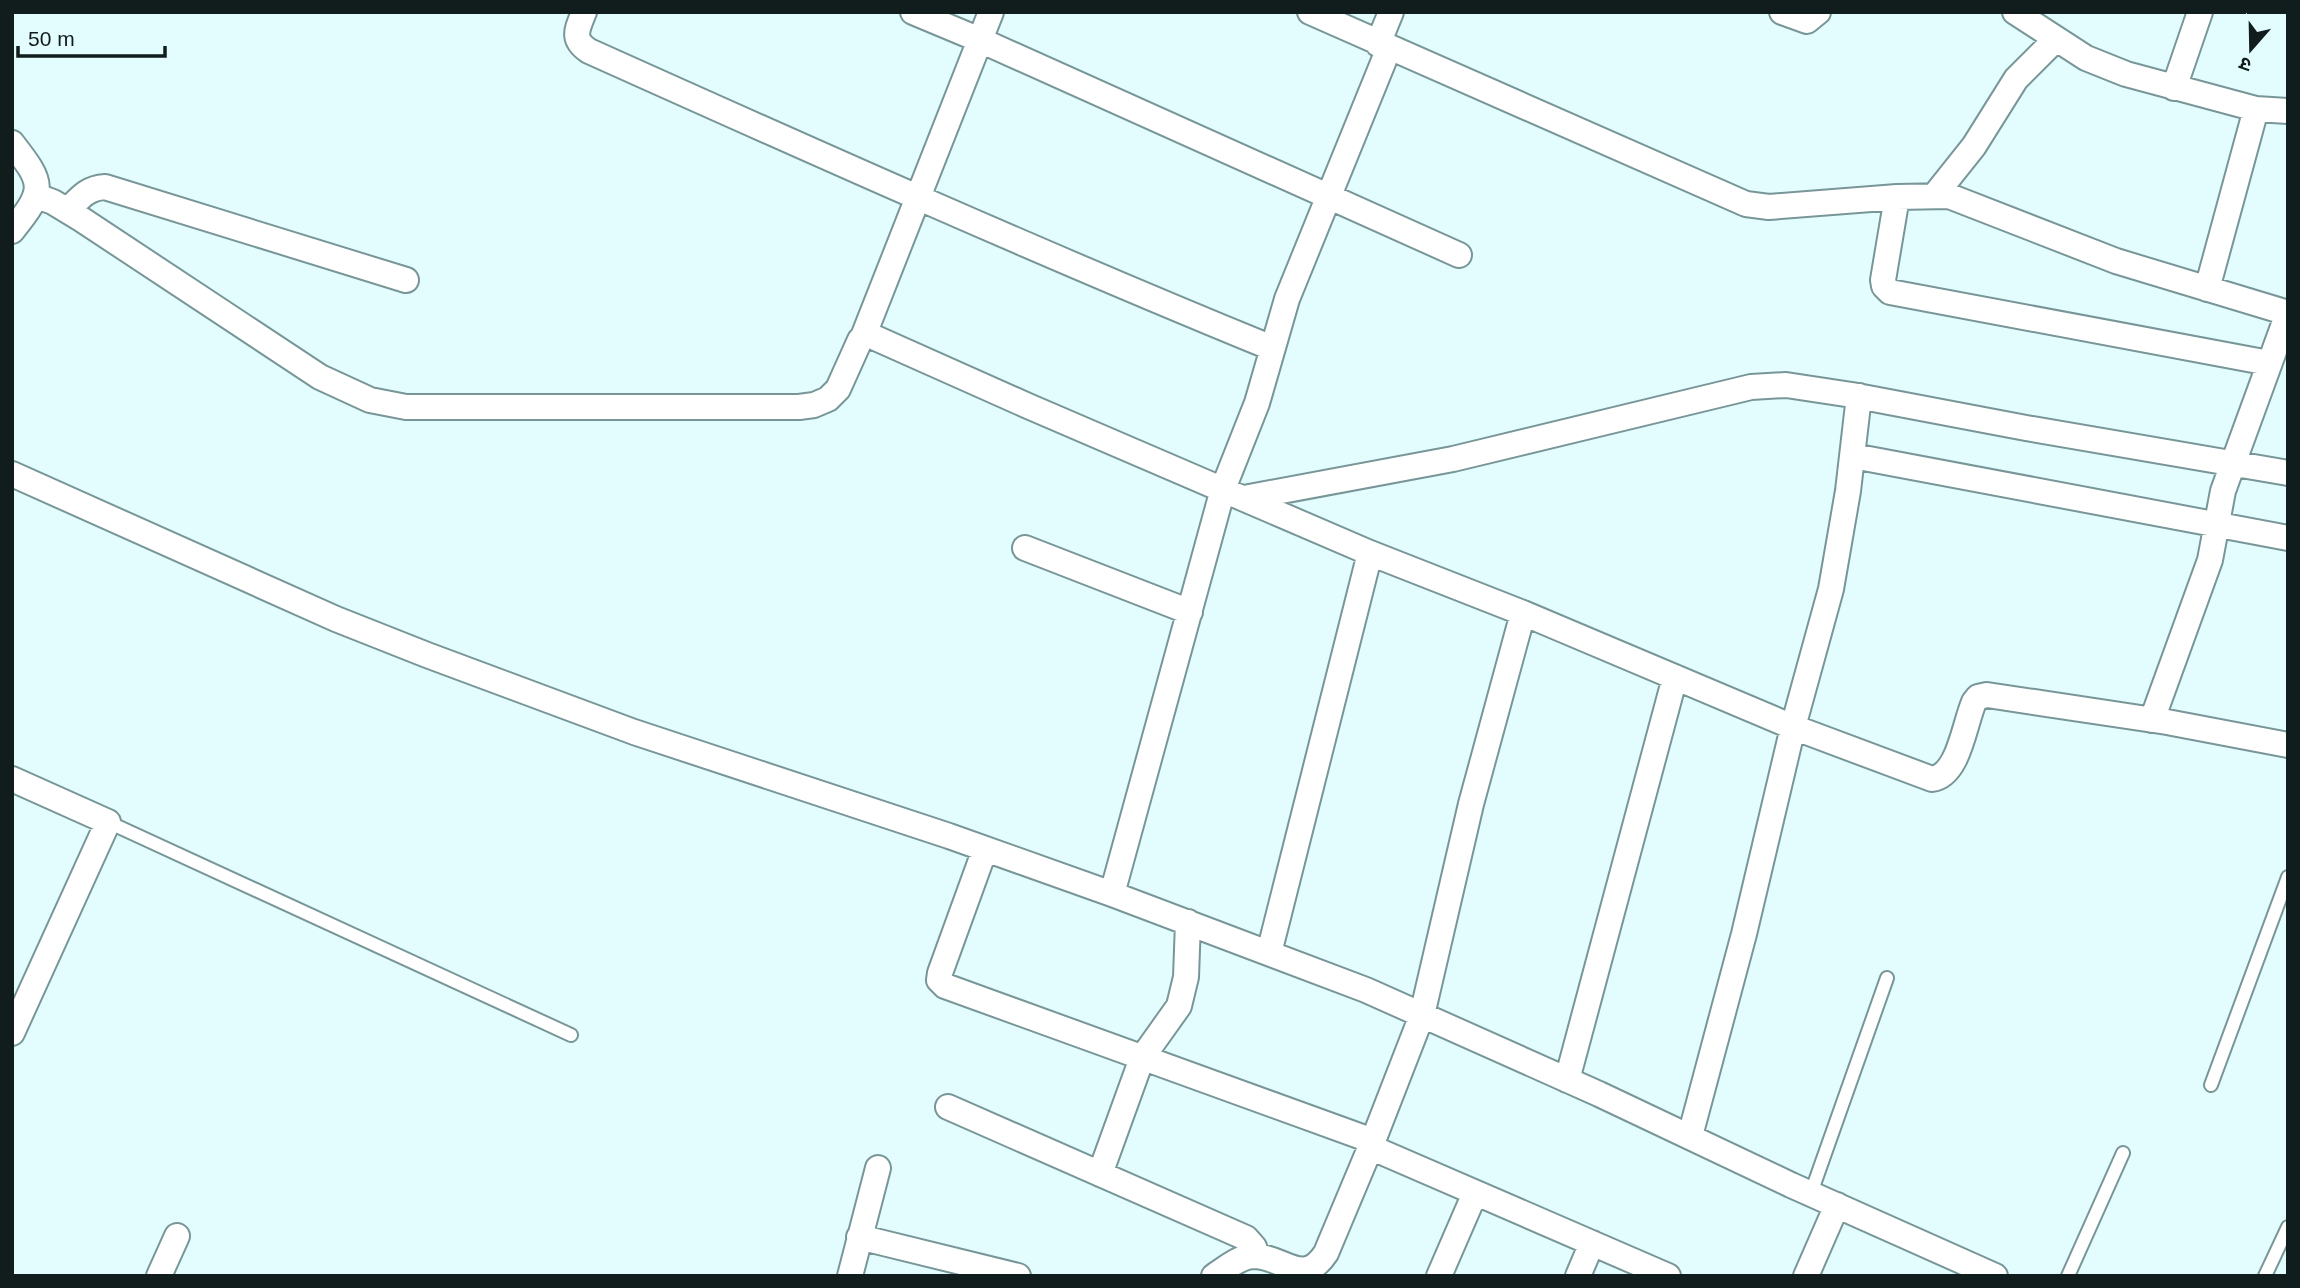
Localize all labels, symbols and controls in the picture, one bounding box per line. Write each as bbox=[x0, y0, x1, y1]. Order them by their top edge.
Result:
scale bar bbox=[18, 14, 164, 58]
north arrow bbox=[2216, 14, 2286, 84]
text: 50 m bbox=[28, 27, 75, 50]
text: उ bbox=[2236, 52, 2254, 76]

